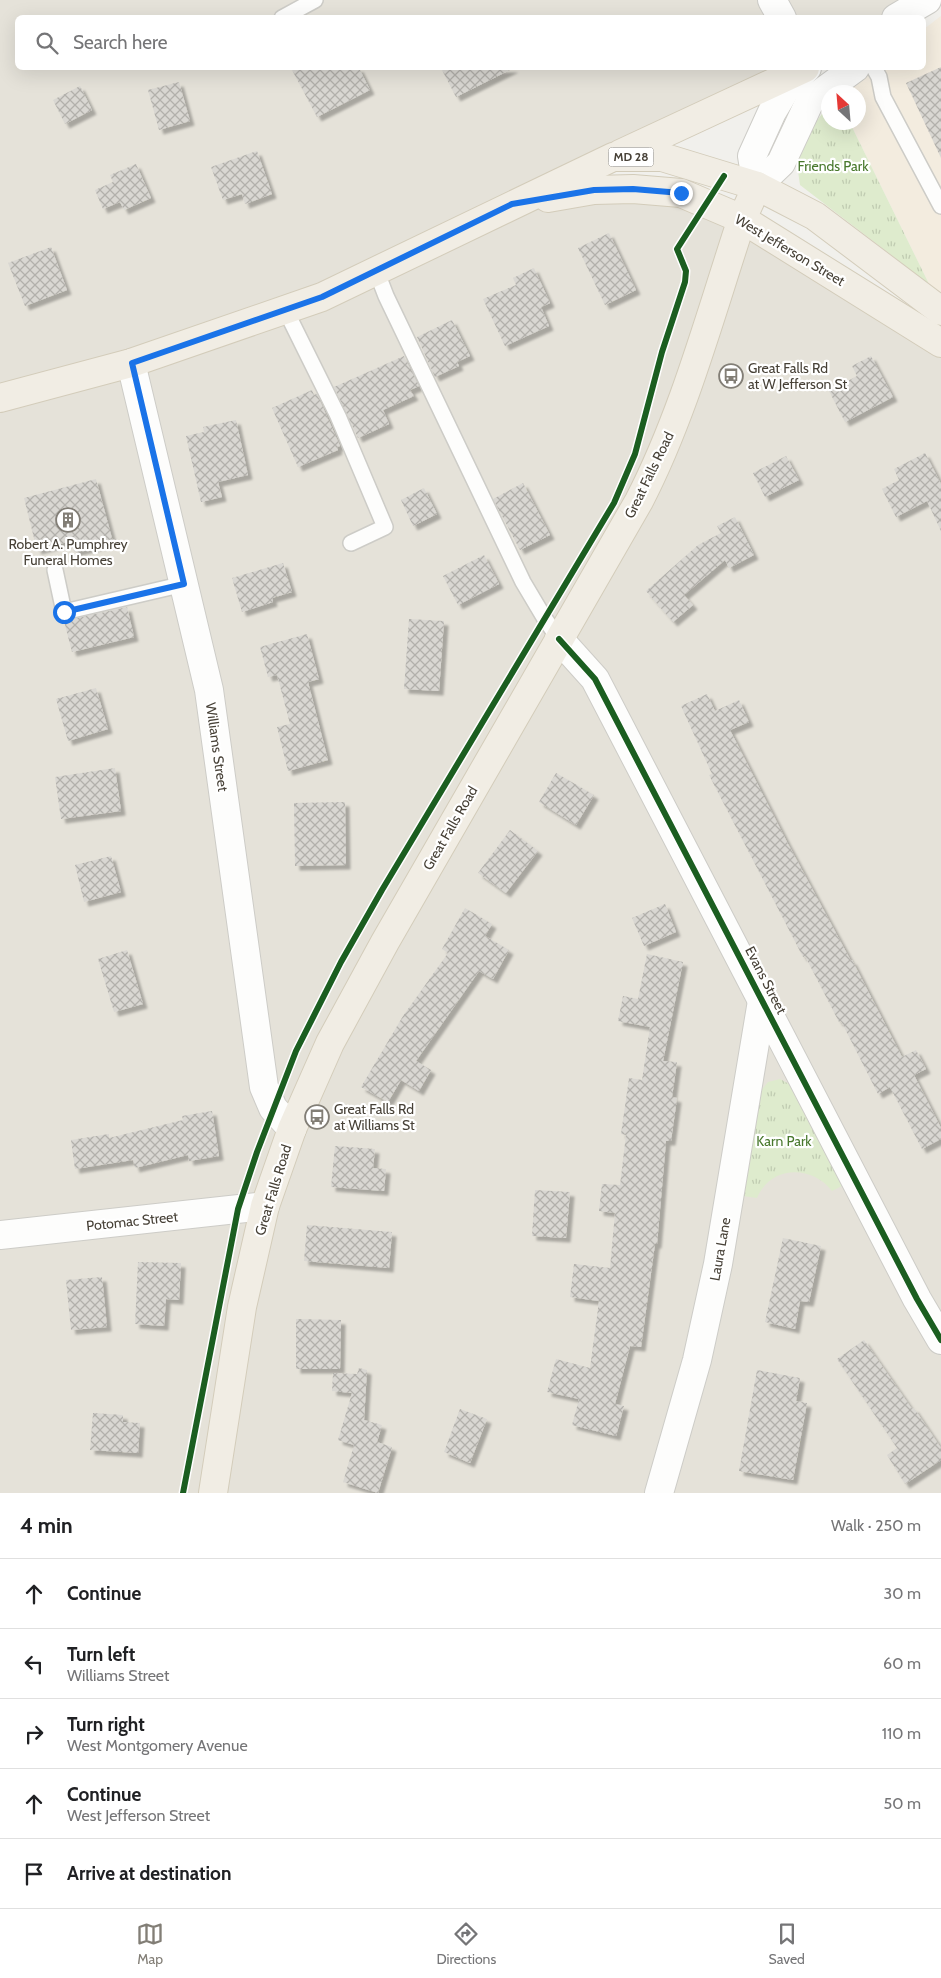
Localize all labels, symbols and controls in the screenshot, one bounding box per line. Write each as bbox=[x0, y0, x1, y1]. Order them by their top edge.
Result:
search box bbox=[15, 15, 926, 70]
icon: search bbox=[33, 29, 61, 57]
text: Search here bbox=[73, 31, 167, 54]
north arrow bbox=[821, 85, 866, 130]
road number: MD 28 bbox=[608, 148, 654, 166]
park label: Friends Park bbox=[797, 157, 869, 175]
route end bbox=[670, 182, 693, 205]
street label: West Jefferson Street bbox=[732, 210, 849, 290]
place label: Great Falls Rd at W Jefferson St bbox=[748, 359, 848, 393]
bus stop icon: Great Falls Rd at W Jefferson St bbox=[718, 363, 744, 389]
street label: Great Falls Road bbox=[620, 429, 678, 521]
building icon: Robert A. Pumphrey Funeral Homes bbox=[55, 507, 81, 533]
place label: Robert A. Pumphrey Funeral Homes bbox=[8, 535, 128, 569]
route start bbox=[53, 601, 76, 624]
street label: Williams Street bbox=[202, 701, 232, 793]
street label: Great Falls Road bbox=[419, 783, 481, 873]
street label: Evans Street bbox=[741, 943, 791, 1017]
place label: Great Falls Rd at Williams St bbox=[334, 1100, 415, 1134]
bus stop icon: Great Falls Rd at Williams St bbox=[304, 1104, 330, 1130]
park label: Karn Park bbox=[756, 1132, 812, 1150]
street label: Great Falls Road bbox=[251, 1142, 295, 1238]
street label: Potomac Street bbox=[85, 1207, 179, 1235]
street label: Laura Lane bbox=[706, 1216, 734, 1282]
text: 4 min bbox=[20, 1513, 73, 1538]
text: Walk · 250 m bbox=[831, 1516, 921, 1535]
icon: ahead bbox=[20, 1580, 48, 1608]
text: Continue bbox=[67, 1582, 141, 1605]
text: 30 m bbox=[884, 1584, 921, 1603]
text: Turn left bbox=[67, 1643, 135, 1666]
icon: left bbox=[20, 1650, 48, 1678]
text: 60 m bbox=[883, 1654, 921, 1673]
text: Williams Street bbox=[67, 1666, 169, 1685]
text: Turn right bbox=[67, 1713, 145, 1736]
icon: right bbox=[20, 1720, 48, 1748]
text: 110 m bbox=[882, 1724, 921, 1743]
text: West Montgomery Avenue bbox=[67, 1736, 248, 1755]
text: Continue bbox=[67, 1783, 141, 1806]
icon: ahead bbox=[20, 1790, 48, 1818]
text: 50 m bbox=[884, 1794, 921, 1813]
text: West Jefferson Street bbox=[67, 1806, 210, 1825]
icon: arrive bbox=[20, 1860, 48, 1888]
text: Arrive at destination bbox=[67, 1862, 231, 1885]
tab: Map bbox=[136, 1920, 164, 1968]
tab: Directions bbox=[436, 1920, 496, 1968]
tab: Saved bbox=[768, 1920, 805, 1968]

